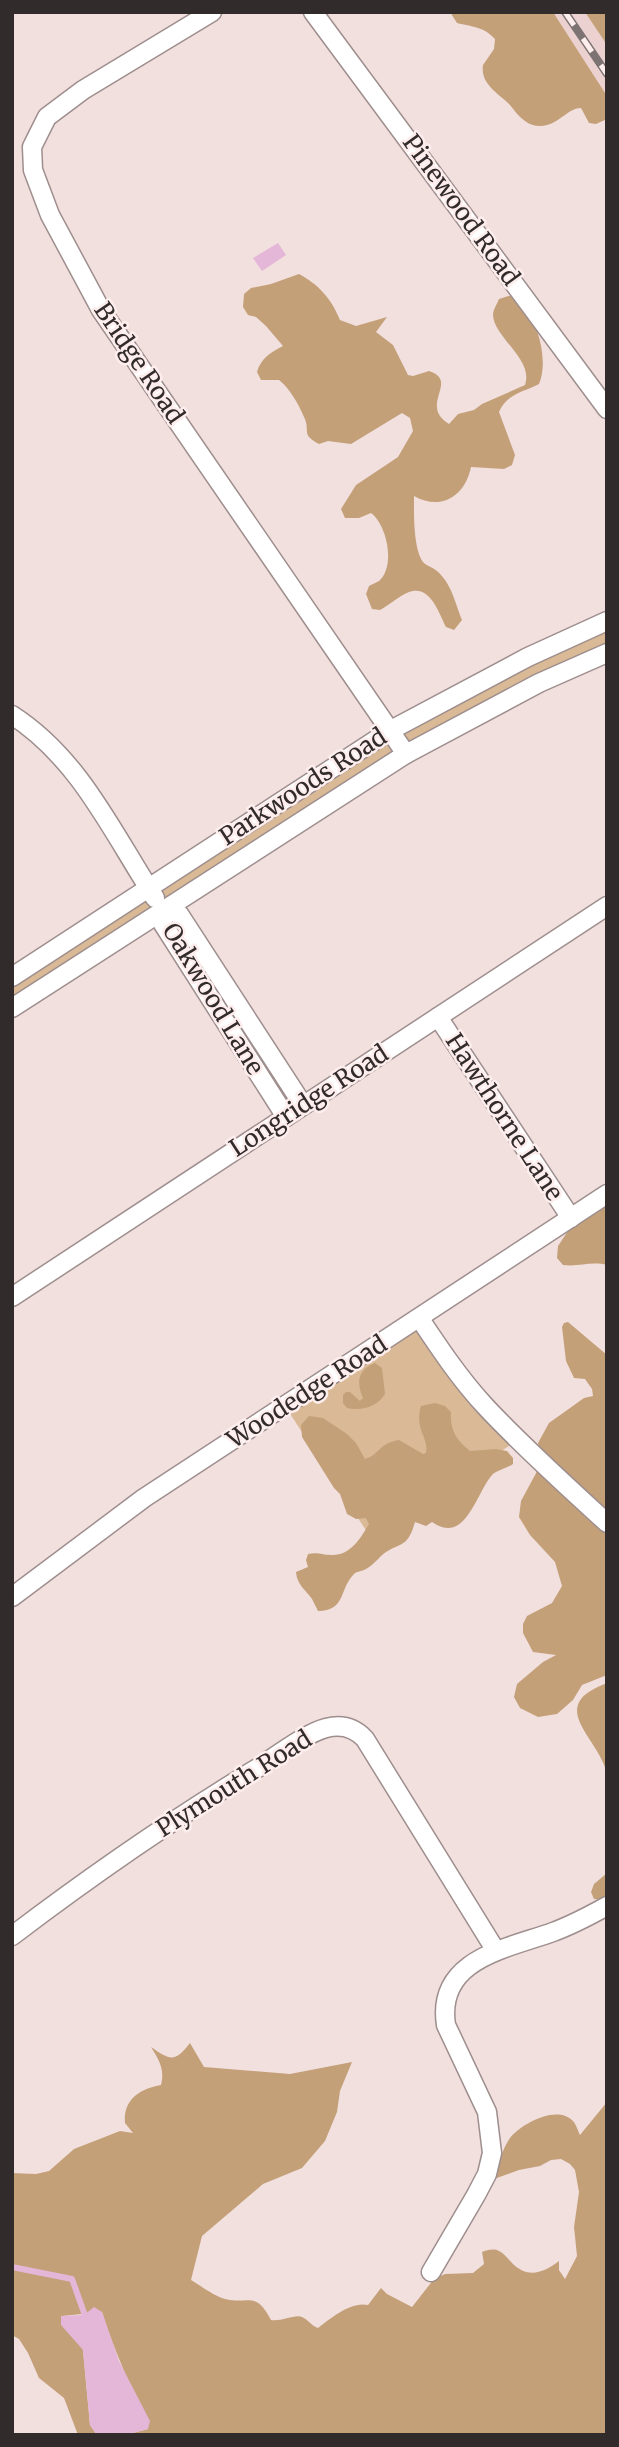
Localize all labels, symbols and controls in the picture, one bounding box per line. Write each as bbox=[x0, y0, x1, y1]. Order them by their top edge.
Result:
street label: Pinewood Road bbox=[396, 128, 527, 291]
street label: Bridge Road bbox=[87, 296, 191, 429]
street label: Parkwoods Road bbox=[213, 721, 392, 852]
street label: Oakwood Lane bbox=[156, 917, 271, 1080]
street label: Hawthorne Lane bbox=[439, 1027, 570, 1206]
street label: Longridge Road bbox=[223, 1038, 394, 1163]
street label: Woodedge Road bbox=[220, 1328, 393, 1455]
street label: Plymouth Road bbox=[150, 1723, 317, 1844]

